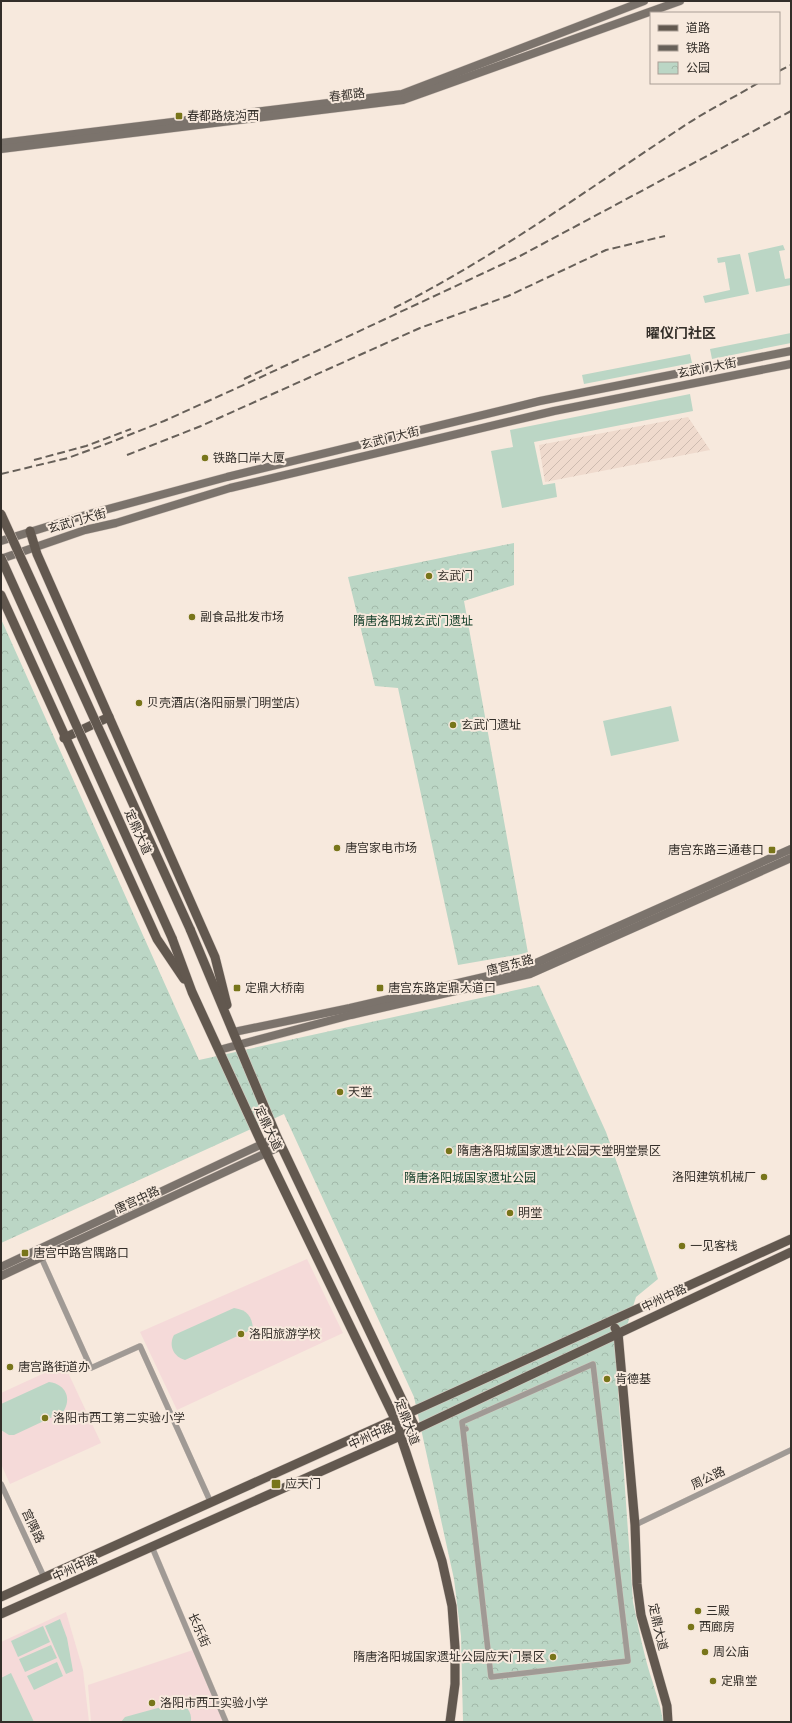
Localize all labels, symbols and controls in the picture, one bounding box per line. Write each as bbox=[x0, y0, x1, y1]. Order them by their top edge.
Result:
legend bbox=[650, 12, 780, 84]
text: 道路 bbox=[686, 21, 710, 35]
text: 铁路 bbox=[686, 41, 710, 55]
text: 公园 bbox=[686, 61, 710, 75]
street label: 春都路 bbox=[328, 86, 366, 104]
place label: 春都路烧沟西 bbox=[187, 109, 259, 123]
marker: 春都路烧沟西 bbox=[174, 111, 184, 121]
district label: 曜仪门社区 bbox=[646, 325, 716, 342]
street label: 玄武门大街 bbox=[676, 355, 738, 381]
street label: 玄武门大街 bbox=[359, 424, 421, 452]
place label: 铁路口岸大厦 bbox=[213, 451, 285, 465]
marker: 铁路口岸大厦 bbox=[200, 453, 210, 463]
street label: 玄武门大街 bbox=[46, 506, 108, 536]
place label: 玄武门 bbox=[437, 569, 473, 583]
marker: 玄武门 bbox=[424, 571, 434, 581]
place label: 副食品批发市场 bbox=[200, 610, 284, 624]
marker: 副食品批发市场 bbox=[187, 612, 197, 622]
park label: 隋唐洛阳城玄武门遗址 bbox=[353, 614, 473, 628]
place label: 贝壳酒店(洛阳丽景门明堂店) bbox=[147, 696, 299, 710]
marker: 贝壳酒店(洛阳丽景门明堂店) bbox=[134, 698, 144, 708]
place label: 玄武门遗址 bbox=[461, 718, 521, 732]
marker: 玄武门遗址 bbox=[448, 720, 458, 730]
street label: 定鼎大道 bbox=[122, 807, 154, 857]
place label: 唐宫家电市场 bbox=[345, 841, 417, 855]
marker: 唐宫家电市场 bbox=[332, 843, 342, 853]
place label: 唐宫东路三通巷口 bbox=[668, 843, 764, 857]
marker: 唐宫东路三通巷口 bbox=[767, 845, 777, 855]
street label: 唐宫东路 bbox=[485, 952, 535, 978]
place label: 定鼎大桥南 bbox=[245, 981, 305, 995]
place label: 唐宫东路定鼎大道口 bbox=[388, 981, 496, 995]
marker: 定鼎大桥南 bbox=[232, 983, 242, 993]
marker: 唐宫东路定鼎大道口 bbox=[375, 983, 385, 993]
place label: 天堂 bbox=[348, 1085, 372, 1099]
marker: 天堂 bbox=[335, 1087, 345, 1097]
street label: 定鼎大道 bbox=[252, 1103, 284, 1153]
place label: 隋唐洛阳城国家遗址公园天堂明堂景区 bbox=[457, 1144, 661, 1158]
marker: 隋唐洛阳城国家遗址公园天堂明堂景区 bbox=[444, 1146, 454, 1156]
place label: 洛阳建筑机械厂 bbox=[672, 1170, 756, 1184]
park label: 隋唐洛阳城国家遗址公园 bbox=[404, 1171, 536, 1185]
marker: 洛阳建筑机械厂 bbox=[759, 1172, 769, 1182]
street label: 唐宫中路 bbox=[112, 1184, 162, 1216]
place label: 明堂 bbox=[518, 1206, 542, 1220]
marker: 明堂 bbox=[505, 1208, 515, 1218]
place label: 一见客栈 bbox=[690, 1239, 738, 1253]
marker: 一见客栈 bbox=[677, 1241, 687, 1251]
place label: 唐宫中路宫隅路口 bbox=[33, 1246, 129, 1260]
marker: 唐宫中路宫隅路口 bbox=[20, 1248, 30, 1258]
street label: 中州中路 bbox=[639, 1282, 689, 1314]
place label: 洛阳旅游学校 bbox=[249, 1327, 321, 1341]
marker: 洛阳旅游学校 bbox=[236, 1329, 246, 1339]
place label: 唐宫路街道办 bbox=[18, 1360, 90, 1374]
marker: 唐宫路街道办 bbox=[5, 1362, 15, 1372]
place label: 肯德基 bbox=[615, 1372, 651, 1386]
marker: 肯德基 bbox=[602, 1374, 612, 1384]
street label: 定鼎大道 bbox=[392, 1397, 422, 1447]
place label: 洛阳市西工第二实验小学 bbox=[53, 1411, 185, 1425]
marker: 洛阳市西工第二实验小学 bbox=[40, 1413, 50, 1423]
street label: 中州中路 bbox=[346, 1420, 396, 1452]
street label: 周公路 bbox=[689, 1464, 727, 1492]
place label: 应天门 bbox=[285, 1477, 321, 1491]
marker: 应天门 bbox=[270, 1478, 282, 1490]
street label: 宫隅路 bbox=[19, 1507, 47, 1545]
street label: 中州中路 bbox=[50, 1552, 100, 1584]
street label: 定鼎大道 bbox=[646, 1602, 670, 1652]
place label: 三殿 bbox=[706, 1604, 730, 1618]
marker: 三殿 bbox=[693, 1606, 703, 1616]
street label: 长乐街 bbox=[186, 1611, 212, 1649]
place label: 西廊房 bbox=[699, 1620, 735, 1634]
marker: 西廊房 bbox=[686, 1622, 696, 1632]
place label: 周公庙 bbox=[713, 1645, 749, 1659]
marker: 周公庙 bbox=[700, 1647, 710, 1657]
place label: 隋唐洛阳城国家遗址公园应天门景区 bbox=[353, 1650, 545, 1664]
marker: 隋唐洛阳城国家遗址公园应天门景区 bbox=[548, 1652, 558, 1662]
place label: 定鼎堂 bbox=[721, 1674, 757, 1688]
marker: 定鼎堂 bbox=[708, 1676, 718, 1686]
place label: 洛阳市西工实验小学 bbox=[160, 1696, 268, 1710]
marker: 洛阳市西工实验小学 bbox=[147, 1698, 157, 1708]

